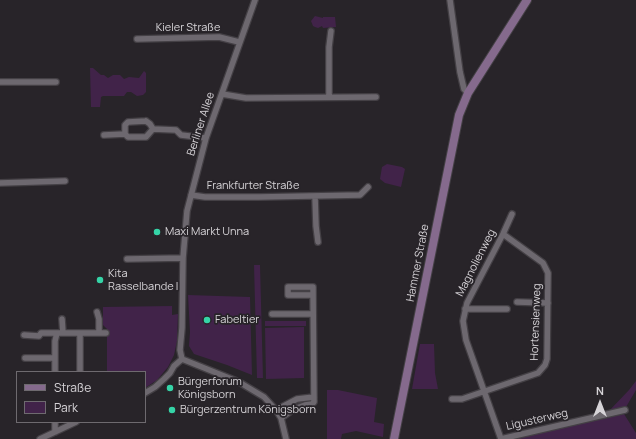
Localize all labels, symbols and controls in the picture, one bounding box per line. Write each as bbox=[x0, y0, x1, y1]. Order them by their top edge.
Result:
street label: Kieler Straße bbox=[156, 21, 220, 35]
street label: Berliner Allee bbox=[184, 90, 218, 158]
street label: Frankfurter Straße bbox=[207, 179, 299, 193]
street label: Hammer Straße bbox=[404, 223, 432, 303]
place label: Maxi Markt Unna bbox=[165, 225, 249, 239]
marker: Maxi Markt Unna bbox=[152, 227, 162, 237]
street label: Magnolienweg bbox=[453, 227, 499, 299]
place label: Kita Rasselbande I bbox=[108, 267, 178, 293]
marker: Kita Rasselbande I bbox=[95, 275, 105, 285]
street label: Hortensienweg bbox=[528, 283, 544, 361]
place label: Fabeltier bbox=[215, 313, 259, 327]
marker: Fabeltier bbox=[202, 315, 212, 325]
legend bbox=[16, 371, 146, 423]
place label: Bürgerforum Königsborn bbox=[178, 375, 242, 401]
text: Straße bbox=[54, 379, 91, 396]
marker: Bürgerforum Königsborn bbox=[165, 383, 175, 393]
north arrow bbox=[580, 383, 620, 423]
text: N bbox=[596, 383, 604, 398]
text: Park bbox=[54, 399, 78, 416]
place label: Bürgerzentrum Königsborn bbox=[180, 403, 316, 417]
marker: Bürgerzentrum Königsborn bbox=[167, 405, 177, 415]
street label: Ligusterweg bbox=[505, 407, 569, 433]

